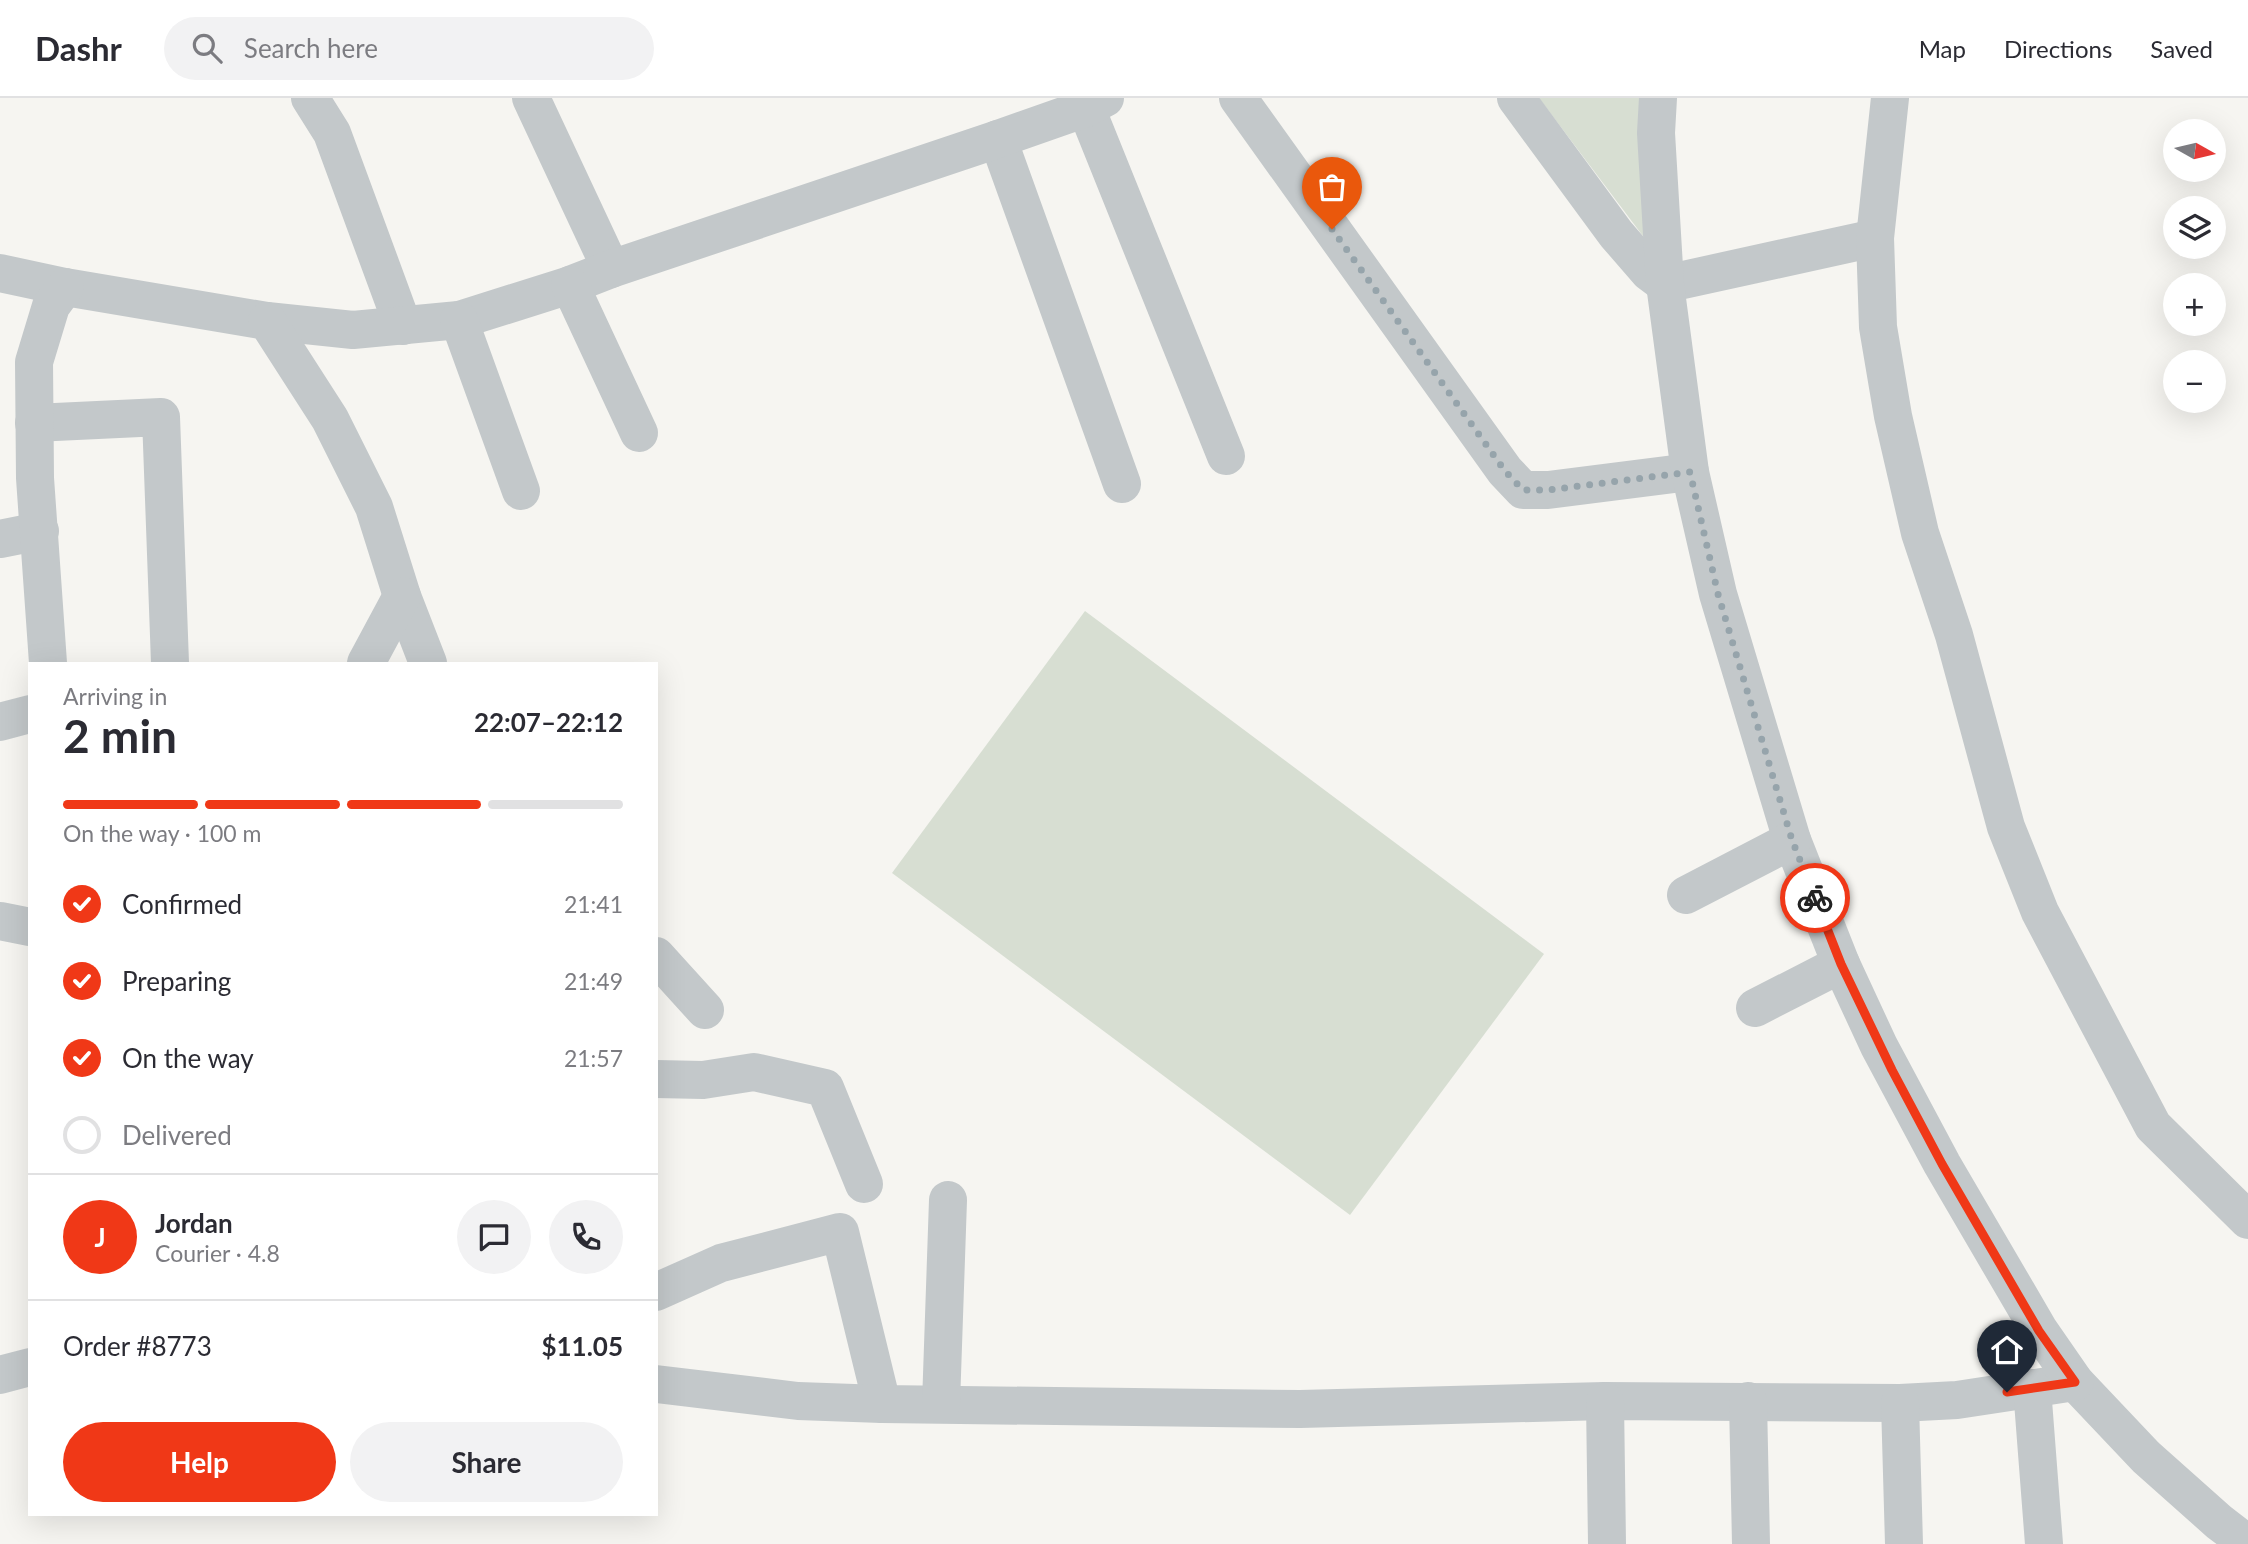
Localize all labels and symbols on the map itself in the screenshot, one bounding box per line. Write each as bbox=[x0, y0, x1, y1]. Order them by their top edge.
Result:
north arrow bbox=[2163, 119, 2226, 182]
pin bbox=[1302, 157, 1362, 229]
courier bbox=[1780, 863, 1850, 933]
pin bbox=[1977, 1320, 2037, 1392]

